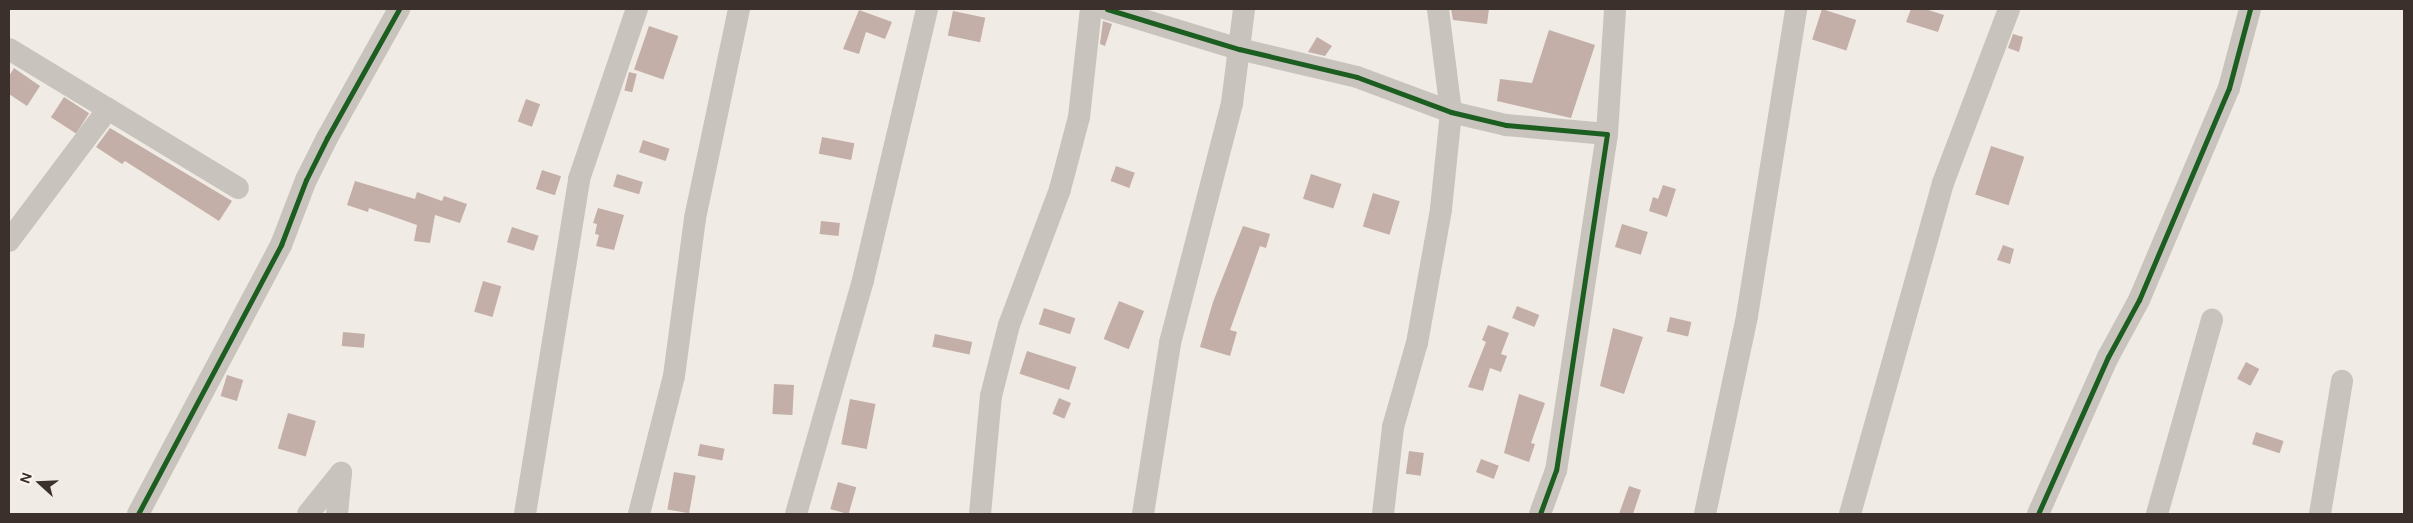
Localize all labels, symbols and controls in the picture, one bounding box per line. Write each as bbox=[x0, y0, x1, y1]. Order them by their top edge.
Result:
north arrow bbox=[15, 458, 65, 508]
text: N bbox=[16, 470, 36, 486]

